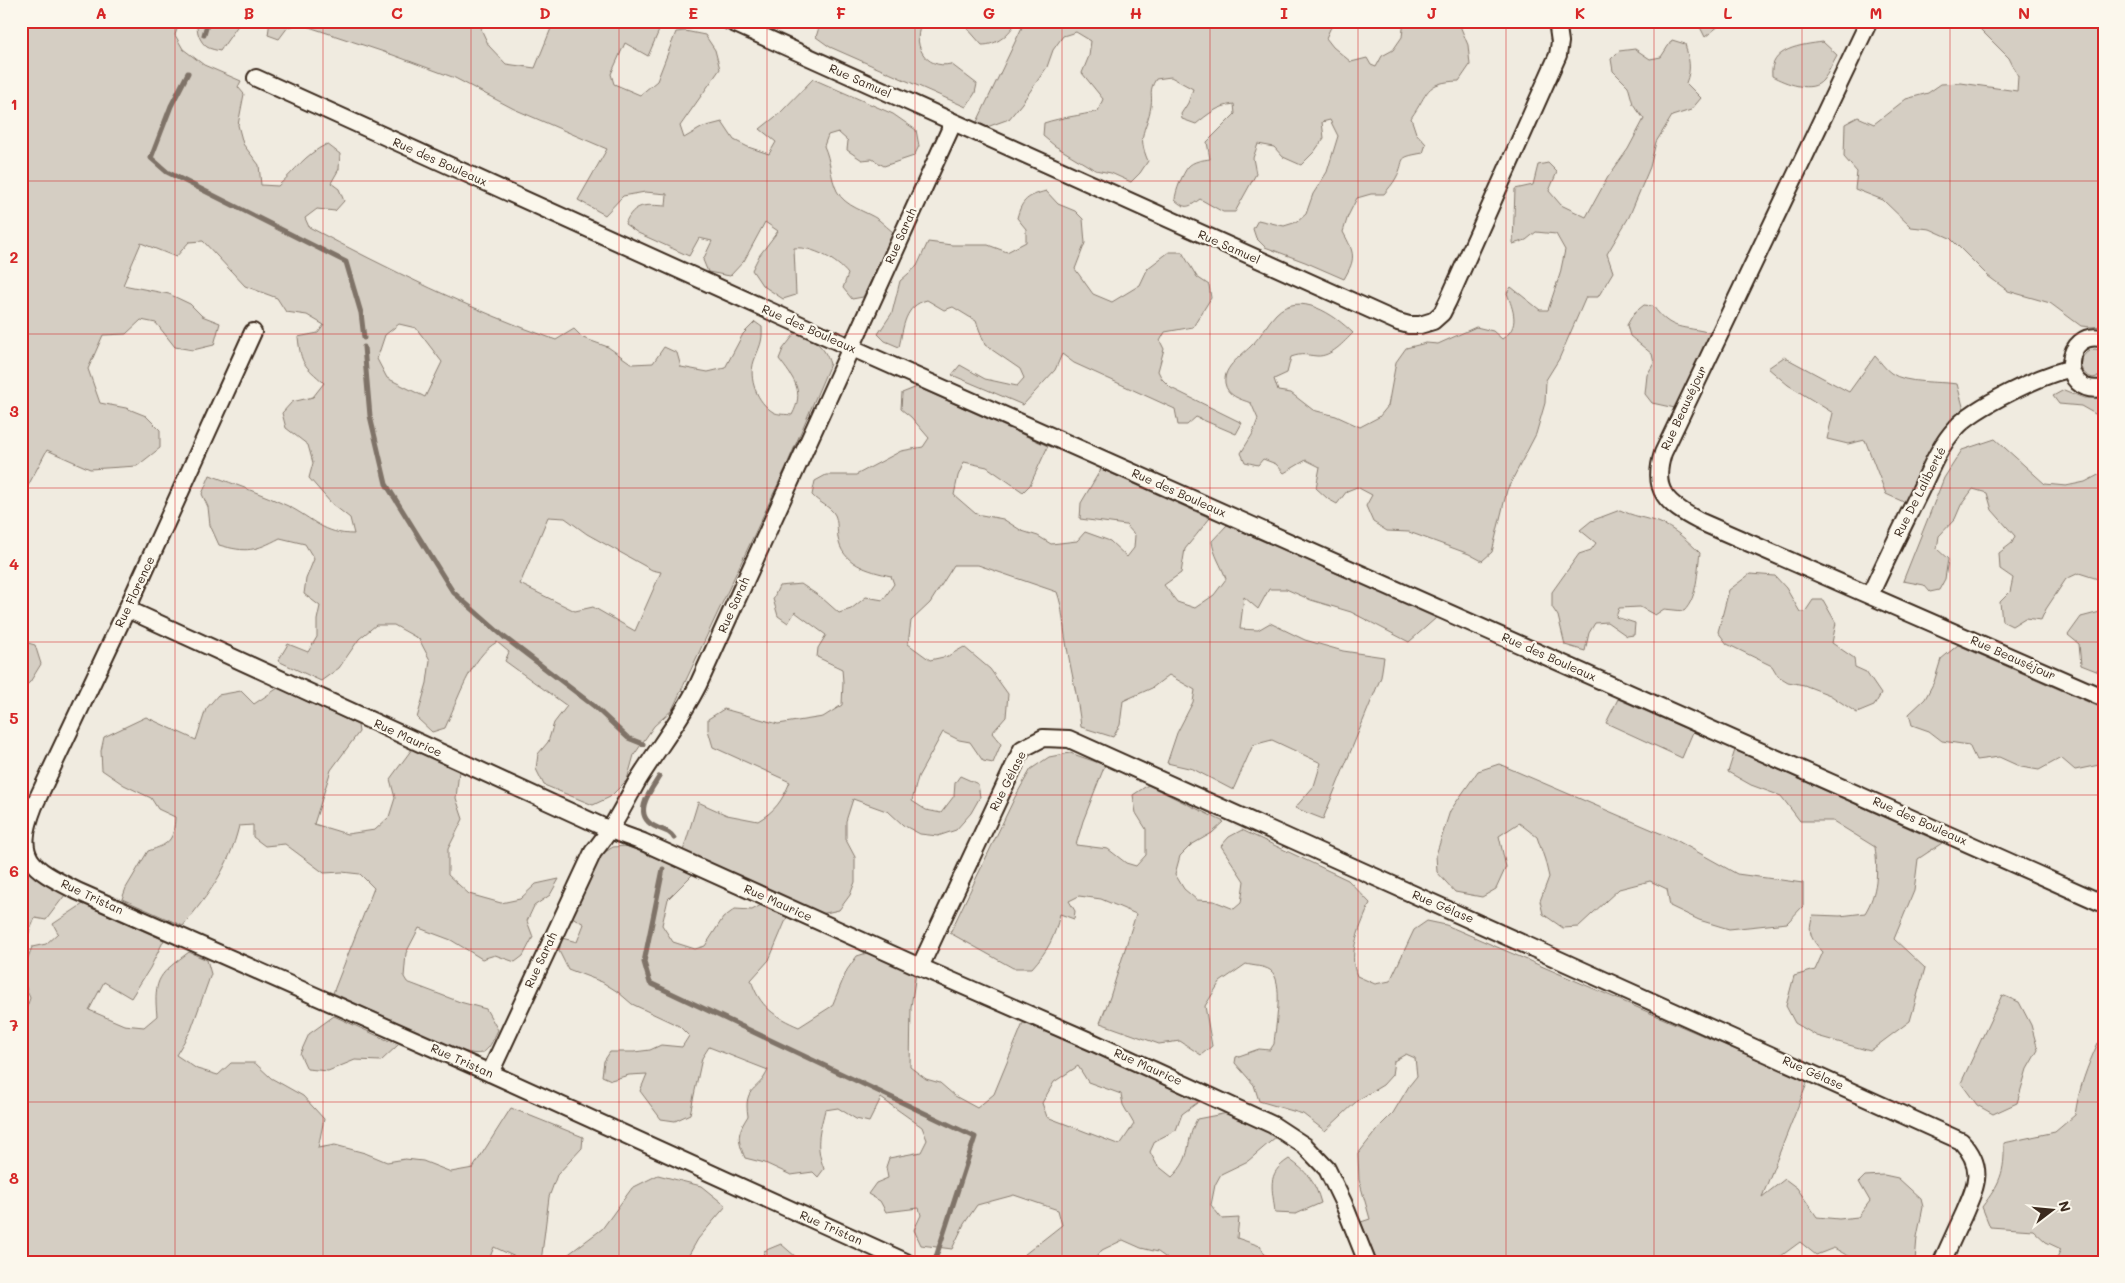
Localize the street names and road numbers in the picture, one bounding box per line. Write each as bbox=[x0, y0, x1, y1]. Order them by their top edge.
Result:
street label: Rue Samuel bbox=[827, 59, 894, 101]
street label: Rue des Bouleaux bbox=[391, 133, 490, 189]
street label: Rue Sarah bbox=[881, 205, 920, 266]
street label: Rue Samuel bbox=[1196, 225, 1263, 267]
street label: Rue des Bouleaux bbox=[760, 300, 859, 356]
street label: Rue Beauséjour bbox=[1657, 363, 1710, 452]
street label: Rue De Laliberté bbox=[1889, 444, 1949, 539]
street label: Rue des Bouleaux bbox=[1130, 464, 1229, 520]
street label: Rue Florence bbox=[111, 553, 158, 630]
street label: Rue Sarah bbox=[714, 574, 753, 635]
street label: Rue des Bouleaux bbox=[1500, 628, 1599, 684]
street label: Rue Beauséjour bbox=[1968, 631, 2058, 683]
street label: Rue Maurice bbox=[372, 714, 445, 760]
street label: Rue Gélase bbox=[985, 748, 1029, 813]
street label: Rue des Bouleaux bbox=[1871, 792, 1970, 848]
street label: Rue Tristan bbox=[59, 875, 126, 918]
street label: Rue Maurice bbox=[742, 880, 815, 924]
street label: Rue Gélase bbox=[1410, 886, 1477, 926]
street label: Rue Sarah bbox=[520, 929, 560, 990]
street label: Rue Tristan bbox=[428, 1039, 496, 1081]
street label: Rue Maurice bbox=[1112, 1044, 1185, 1088]
street label: Rue Gélase bbox=[1780, 1051, 1847, 1093]
street label: Rue Tristan bbox=[797, 1206, 865, 1248]

